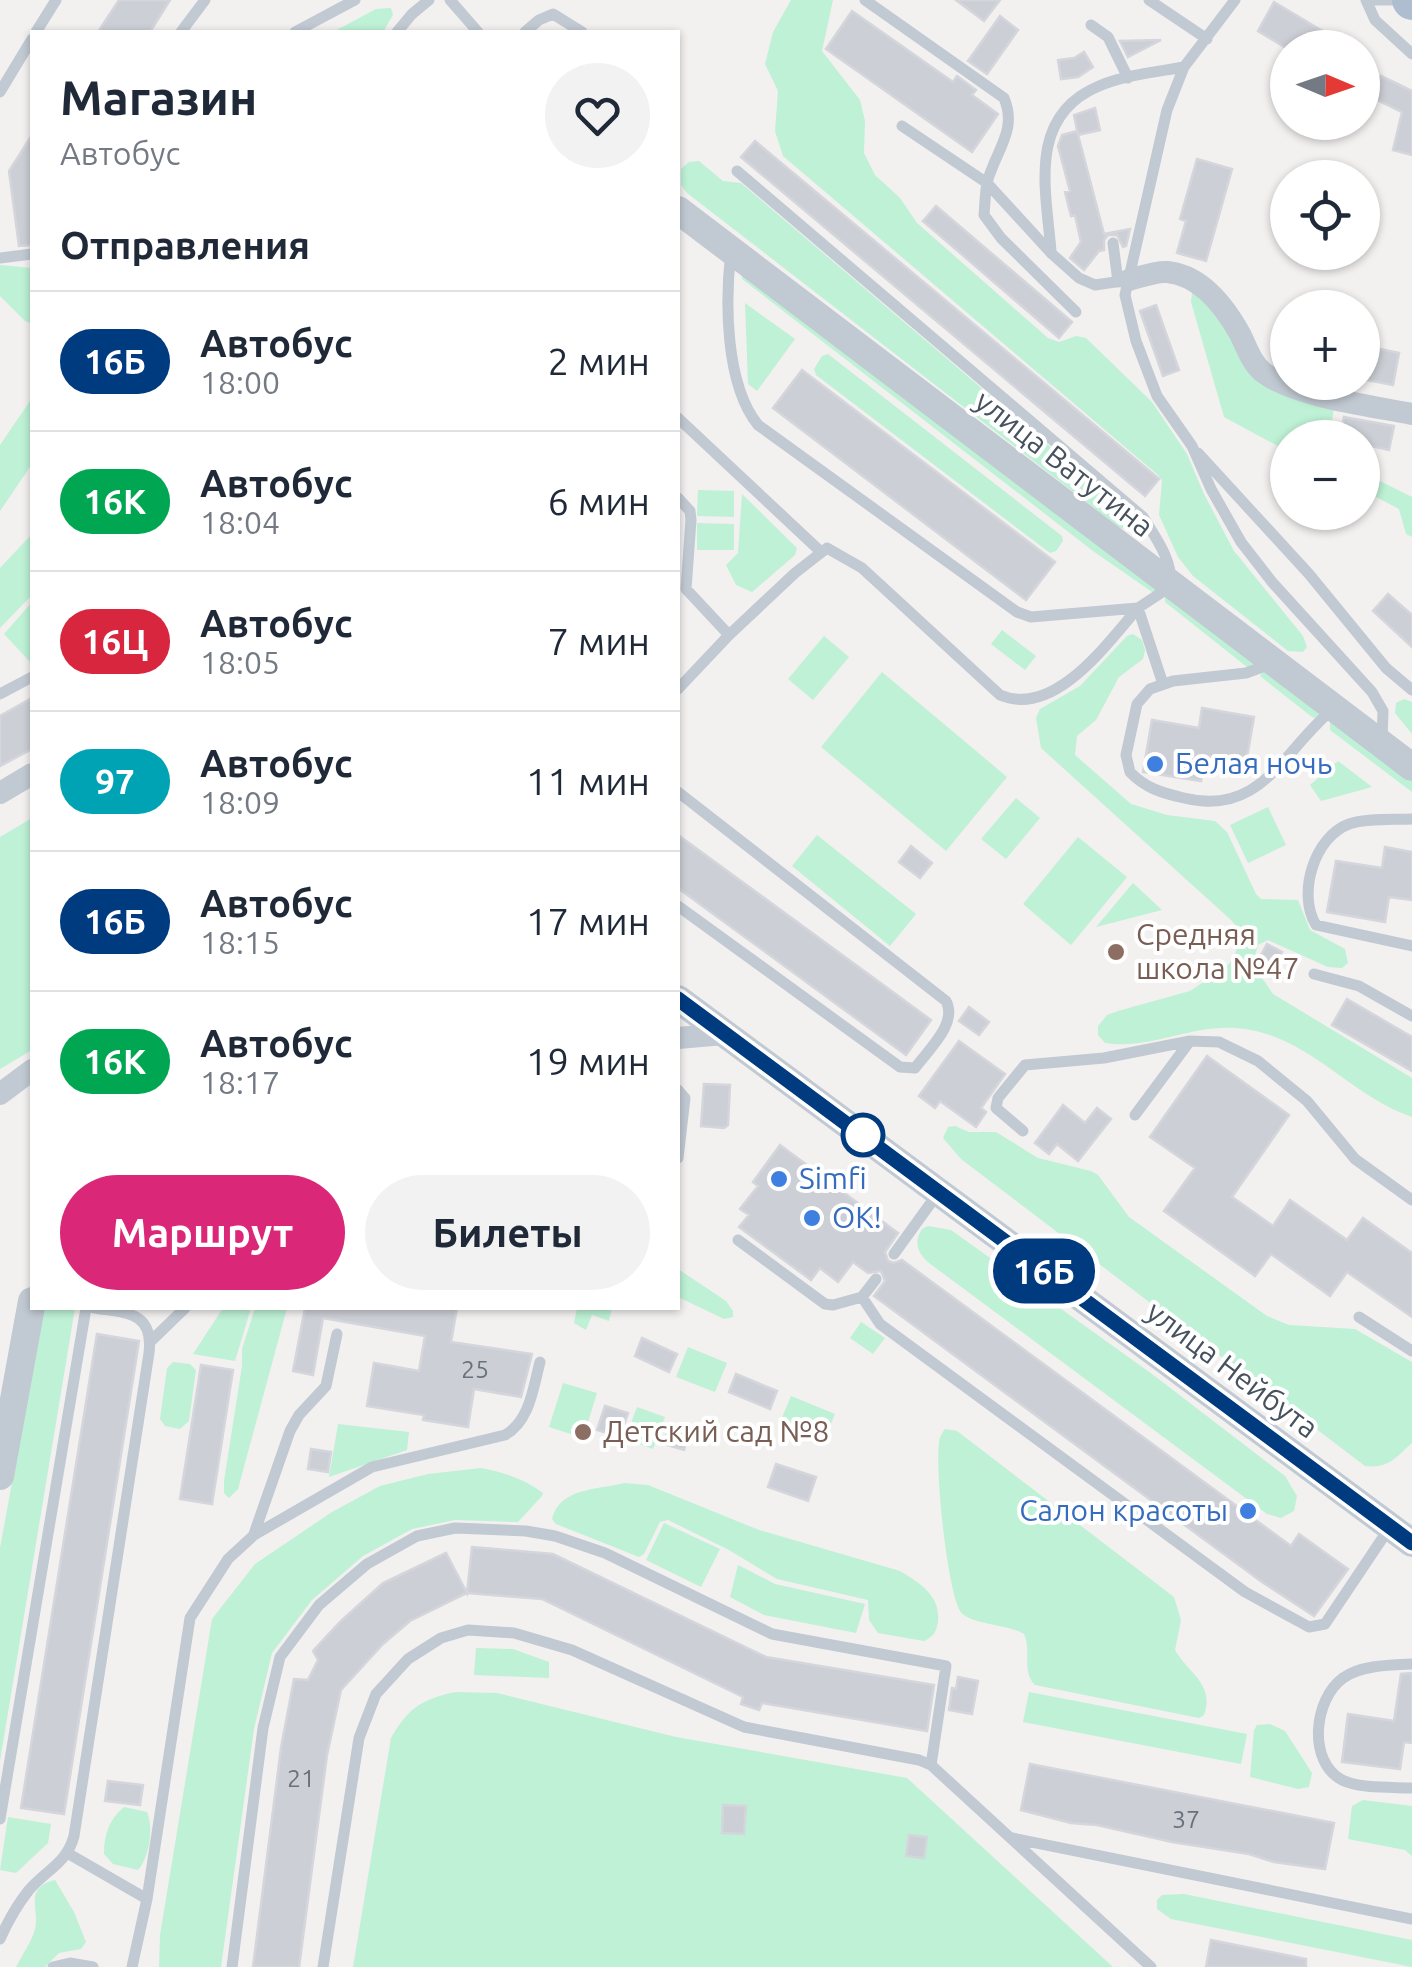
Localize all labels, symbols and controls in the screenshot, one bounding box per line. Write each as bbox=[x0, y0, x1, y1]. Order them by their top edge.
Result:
north arrow bbox=[1270, 30, 1380, 140]
map controls bbox=[1270, 30, 1380, 530]
button: heart bbox=[545, 63, 650, 168]
text: Магазин bbox=[60, 70, 257, 124]
text: Автобус bbox=[60, 135, 180, 171]
button: locate bbox=[1270, 160, 1380, 270]
text: Отправления bbox=[60, 224, 310, 266]
button: + bbox=[1270, 290, 1380, 400]
text: Автобус bbox=[200, 322, 353, 364]
text: 2 мин bbox=[548, 340, 650, 382]
text: 16Б bbox=[84, 341, 146, 381]
text: 18:00 bbox=[200, 364, 280, 400]
street label: улица Ватутина bbox=[969, 383, 1160, 543]
button: − bbox=[1270, 420, 1380, 530]
text: Автобус bbox=[200, 462, 353, 504]
text: 6 мин bbox=[548, 480, 650, 522]
text: 16К bbox=[84, 481, 146, 521]
text: 18:04 bbox=[200, 504, 280, 540]
text: Автобус bbox=[200, 602, 353, 644]
text: 7 мин bbox=[548, 620, 650, 662]
text: 16Ц bbox=[82, 621, 148, 661]
text: 18:05 bbox=[200, 644, 280, 680]
text: Автобус bbox=[200, 742, 353, 784]
place label: Белая ночь bbox=[1175, 746, 1332, 780]
marker: Белая ночь bbox=[1144, 753, 1166, 775]
text: 11 мин bbox=[526, 760, 650, 802]
text: 97 bbox=[95, 761, 135, 801]
text: 18:09 bbox=[200, 784, 280, 820]
text: Автобус bbox=[200, 882, 353, 924]
text: 17 мин bbox=[526, 900, 650, 942]
text: 16Б bbox=[84, 901, 146, 941]
place label: Средняя школа №47 bbox=[1136, 917, 1299, 985]
text: 18:15 bbox=[200, 924, 280, 960]
marker: Средняя школа №47 bbox=[1105, 941, 1127, 963]
text: Автобус bbox=[200, 1022, 353, 1064]
text: 19 мин bbox=[526, 1040, 650, 1082]
text: 16К bbox=[84, 1041, 146, 1081]
text: 18:17 bbox=[200, 1064, 280, 1100]
unlabelled marker bbox=[842, 1114, 884, 1156]
place label: Simfi bbox=[799, 1161, 867, 1195]
marker: Simfi bbox=[768, 1168, 790, 1190]
button: Маршрут bbox=[60, 1175, 345, 1290]
button: Билеты bbox=[365, 1175, 650, 1290]
place label: ОК! bbox=[832, 1200, 882, 1234]
marker: ОК! bbox=[801, 1207, 823, 1229]
line badge: 16Б bbox=[986, 1238, 1102, 1304]
text: 16Б bbox=[1013, 1251, 1075, 1291]
street label: улица Нейбута bbox=[1140, 1294, 1325, 1445]
house number: 25 bbox=[461, 1355, 489, 1383]
place label: Детский сад №8 bbox=[603, 1414, 829, 1448]
marker: Детский сад №8 bbox=[572, 1421, 594, 1443]
place label: Салон красоты bbox=[1019, 1493, 1228, 1527]
marker: Салон красоты bbox=[1237, 1500, 1259, 1522]
house number: 21 bbox=[287, 1764, 315, 1792]
house number: 37 bbox=[1172, 1805, 1200, 1833]

